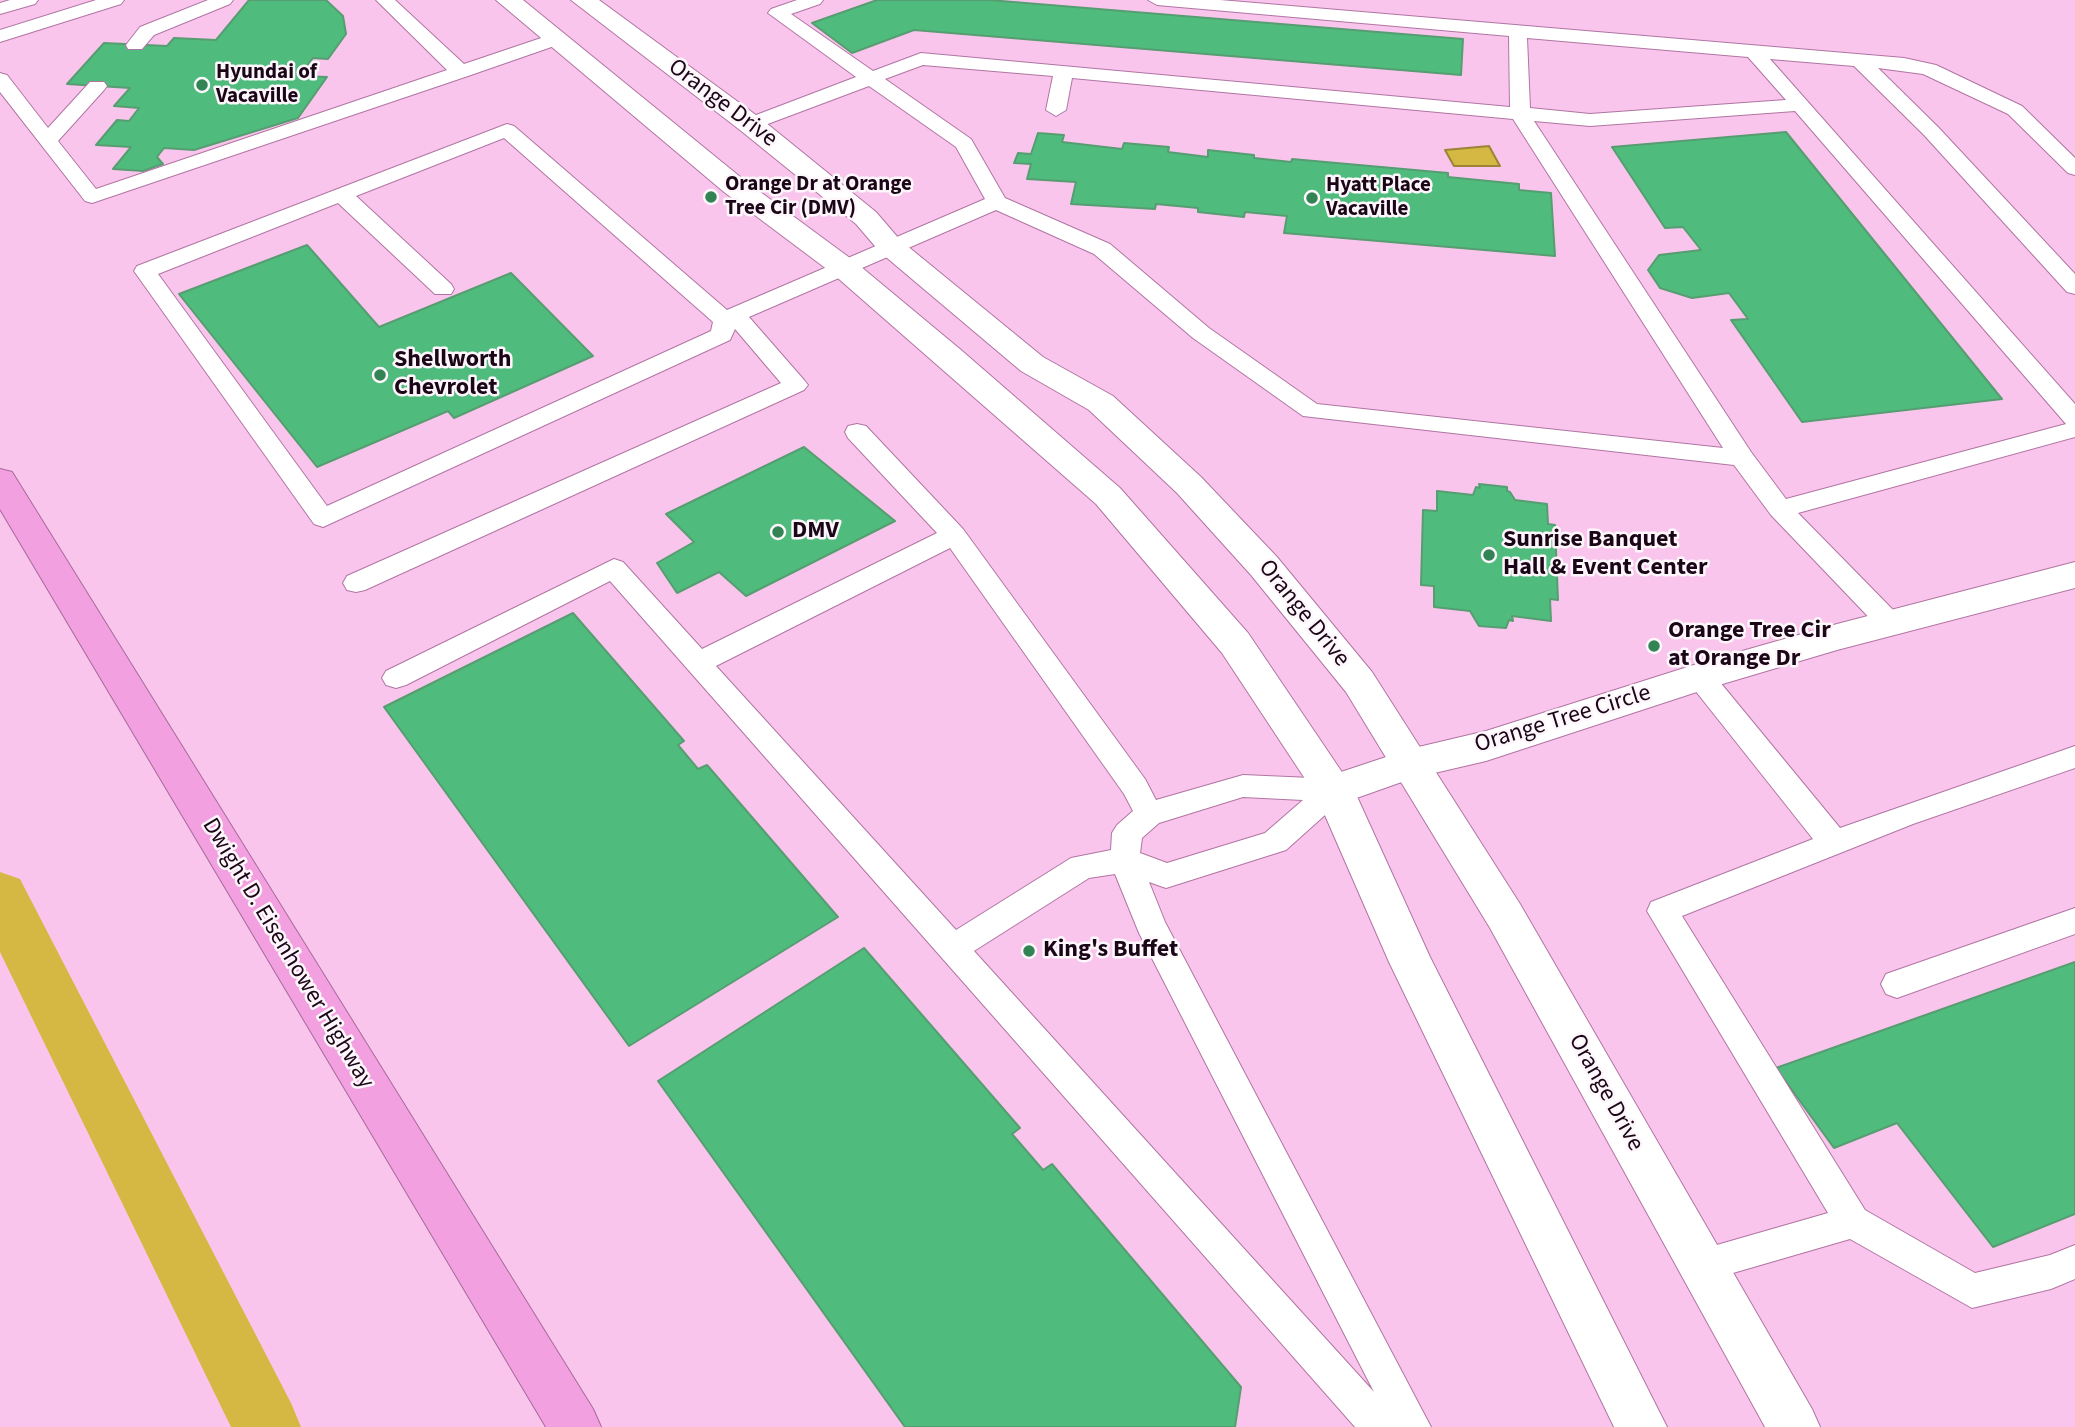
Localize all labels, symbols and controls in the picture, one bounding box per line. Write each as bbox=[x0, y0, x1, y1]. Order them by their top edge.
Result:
street label: Orange Drive bbox=[662, 54, 782, 154]
place label: Hyundai of Vacaville bbox=[216, 60, 317, 110]
marker: Hyundai of Vacaville bbox=[194, 77, 210, 93]
place label: Orange Dr at Orange Tree Cir (DMV) bbox=[725, 172, 912, 222]
place label: Hyatt Place Vacaville bbox=[1326, 173, 1431, 223]
marker: Orange Dr at Orange Tree Cir (DMV) bbox=[703, 189, 719, 205]
marker: Hyatt Place Vacaville bbox=[1304, 190, 1320, 206]
place label: Shellworth Chevrolet bbox=[394, 347, 511, 403]
marker: Shellworth Chevrolet bbox=[372, 367, 388, 383]
place label: DMV bbox=[792, 518, 839, 546]
marker: DMV bbox=[770, 524, 786, 540]
place label: Sunrise Banquet Hall & Event Center bbox=[1503, 527, 1707, 583]
marker: Sunrise Banquet Hall & Event Center bbox=[1481, 547, 1497, 563]
street label: Orange Drive bbox=[1251, 555, 1355, 673]
place label: Orange Tree Cir at Orange Dr bbox=[1668, 618, 1831, 674]
marker: Orange Tree Cir at Orange Dr bbox=[1646, 638, 1662, 654]
street label: Orange Tree Circle bbox=[1472, 680, 1654, 760]
street label: Dwight D. Eisenhower Highway bbox=[195, 814, 379, 1094]
place label: King's Buffet bbox=[1043, 937, 1178, 965]
marker: King's Buffet bbox=[1021, 943, 1037, 959]
street label: Orange Drive bbox=[1561, 1029, 1649, 1157]

